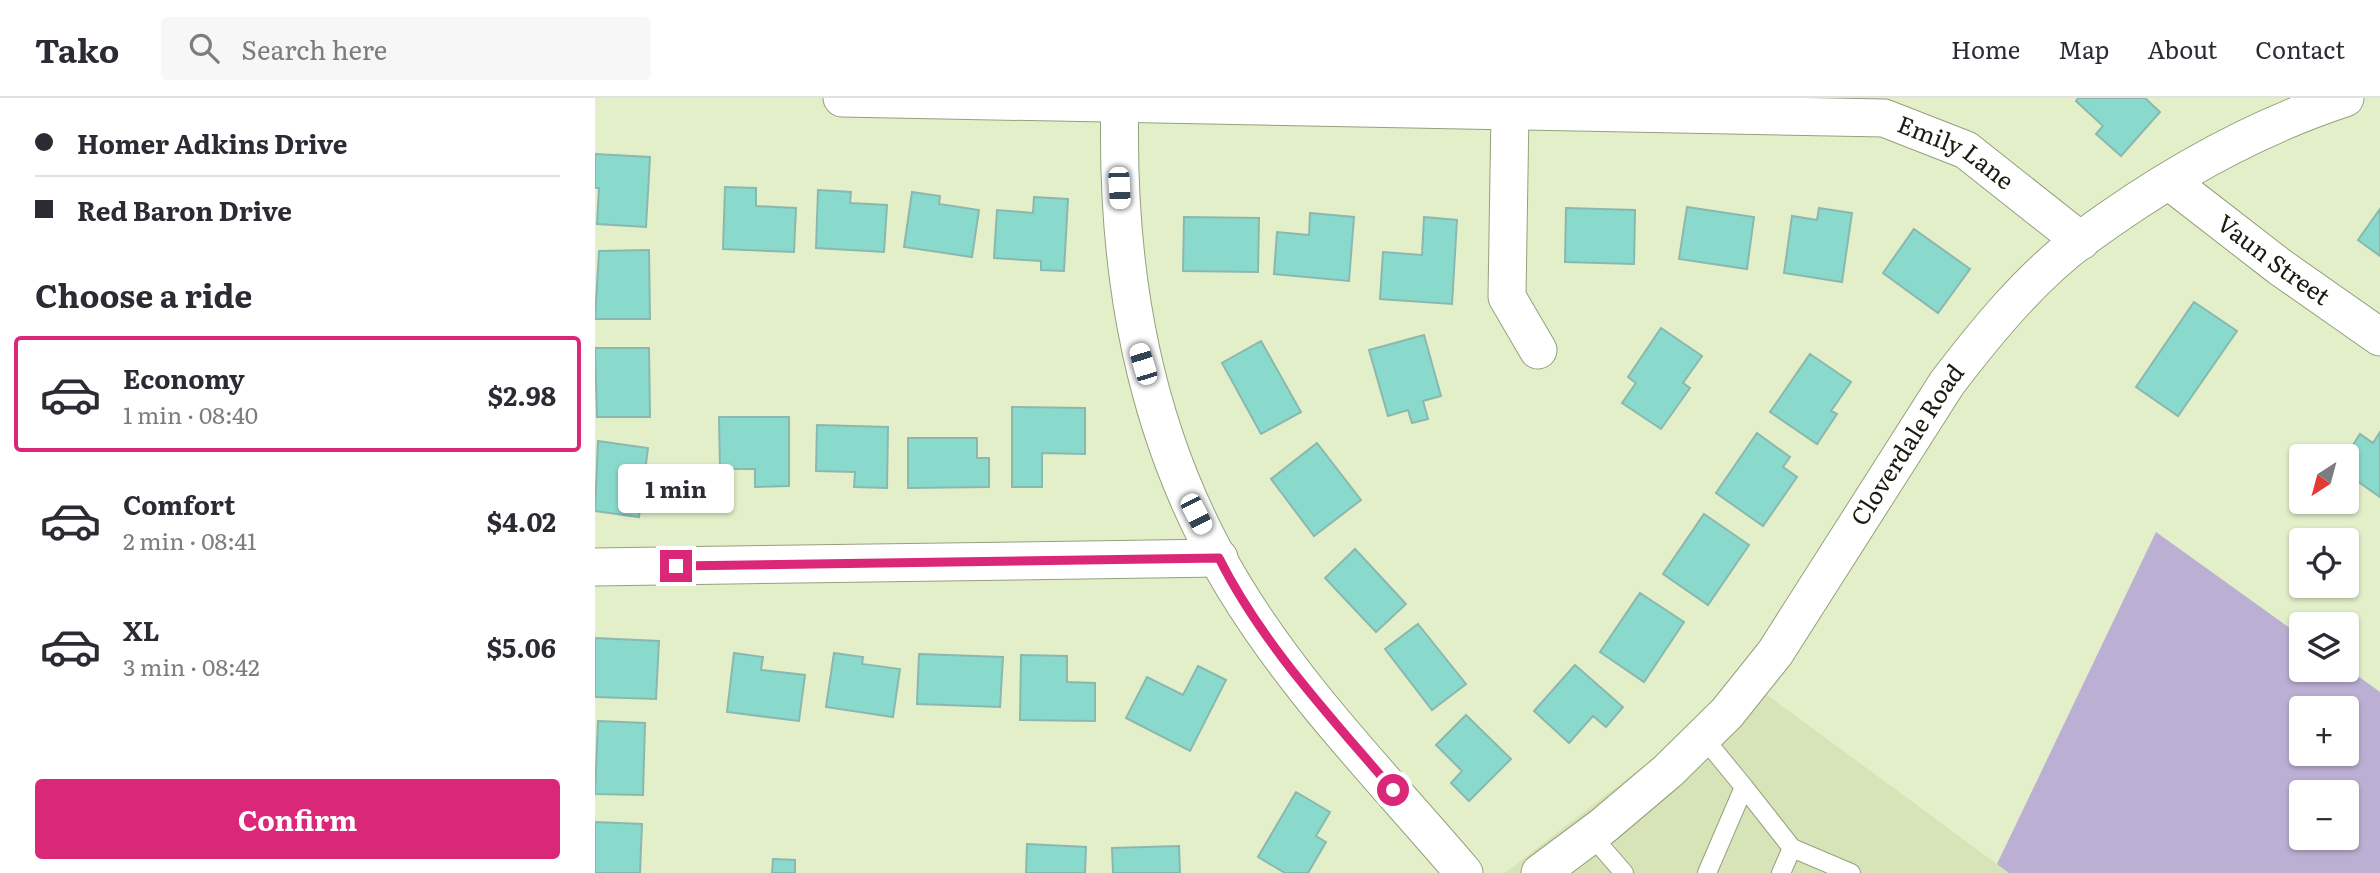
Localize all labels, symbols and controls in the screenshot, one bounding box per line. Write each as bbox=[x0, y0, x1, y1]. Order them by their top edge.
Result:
search box bbox=[161, 17, 651, 80]
text: Tako bbox=[35, 24, 119, 73]
icon: search bbox=[185, 29, 223, 67]
text: Search here bbox=[241, 29, 387, 68]
text: Home bbox=[1951, 31, 2020, 66]
text: Map bbox=[2058, 31, 2109, 66]
text: About bbox=[2147, 31, 2217, 66]
text: Contact bbox=[2255, 31, 2345, 66]
street label: Emily Lane bbox=[1893, 105, 2022, 197]
text: Homer Adkins Drive bbox=[77, 123, 347, 162]
car bbox=[1108, 166, 1131, 210]
text: Red Baron Drive bbox=[77, 190, 292, 229]
street label: Vaun Street bbox=[2211, 205, 2339, 312]
text: Choose a ride bbox=[35, 270, 252, 318]
car bbox=[1127, 341, 1160, 387]
street label: Cloverdale Road bbox=[1841, 355, 1971, 531]
text: Economy bbox=[123, 358, 245, 397]
icon: car bbox=[39, 363, 102, 426]
text: $2.98 bbox=[488, 375, 556, 414]
text: 1 min · 08:40 bbox=[123, 397, 258, 431]
north arrow bbox=[2289, 444, 2359, 514]
map controls bbox=[2289, 444, 2359, 850]
callout: 1 min bbox=[618, 464, 734, 514]
text: 1 min bbox=[645, 471, 707, 505]
text: Comfort bbox=[123, 484, 235, 523]
icon: car bbox=[39, 489, 102, 552]
car bbox=[1178, 491, 1215, 537]
text: $4.02 bbox=[487, 501, 556, 540]
text: 2 min · 08:41 bbox=[123, 523, 257, 557]
button: locate bbox=[2289, 528, 2359, 598]
route end bbox=[660, 550, 692, 582]
text: XL bbox=[123, 610, 160, 649]
button: layers bbox=[2289, 612, 2359, 682]
icon: car bbox=[39, 615, 102, 678]
text: $5.06 bbox=[487, 627, 556, 666]
text: 3 min · 08:42 bbox=[123, 649, 260, 683]
button: + bbox=[2289, 696, 2359, 766]
route start bbox=[1377, 774, 1409, 806]
button: Confirm bbox=[35, 779, 560, 859]
button: − bbox=[2289, 780, 2359, 850]

